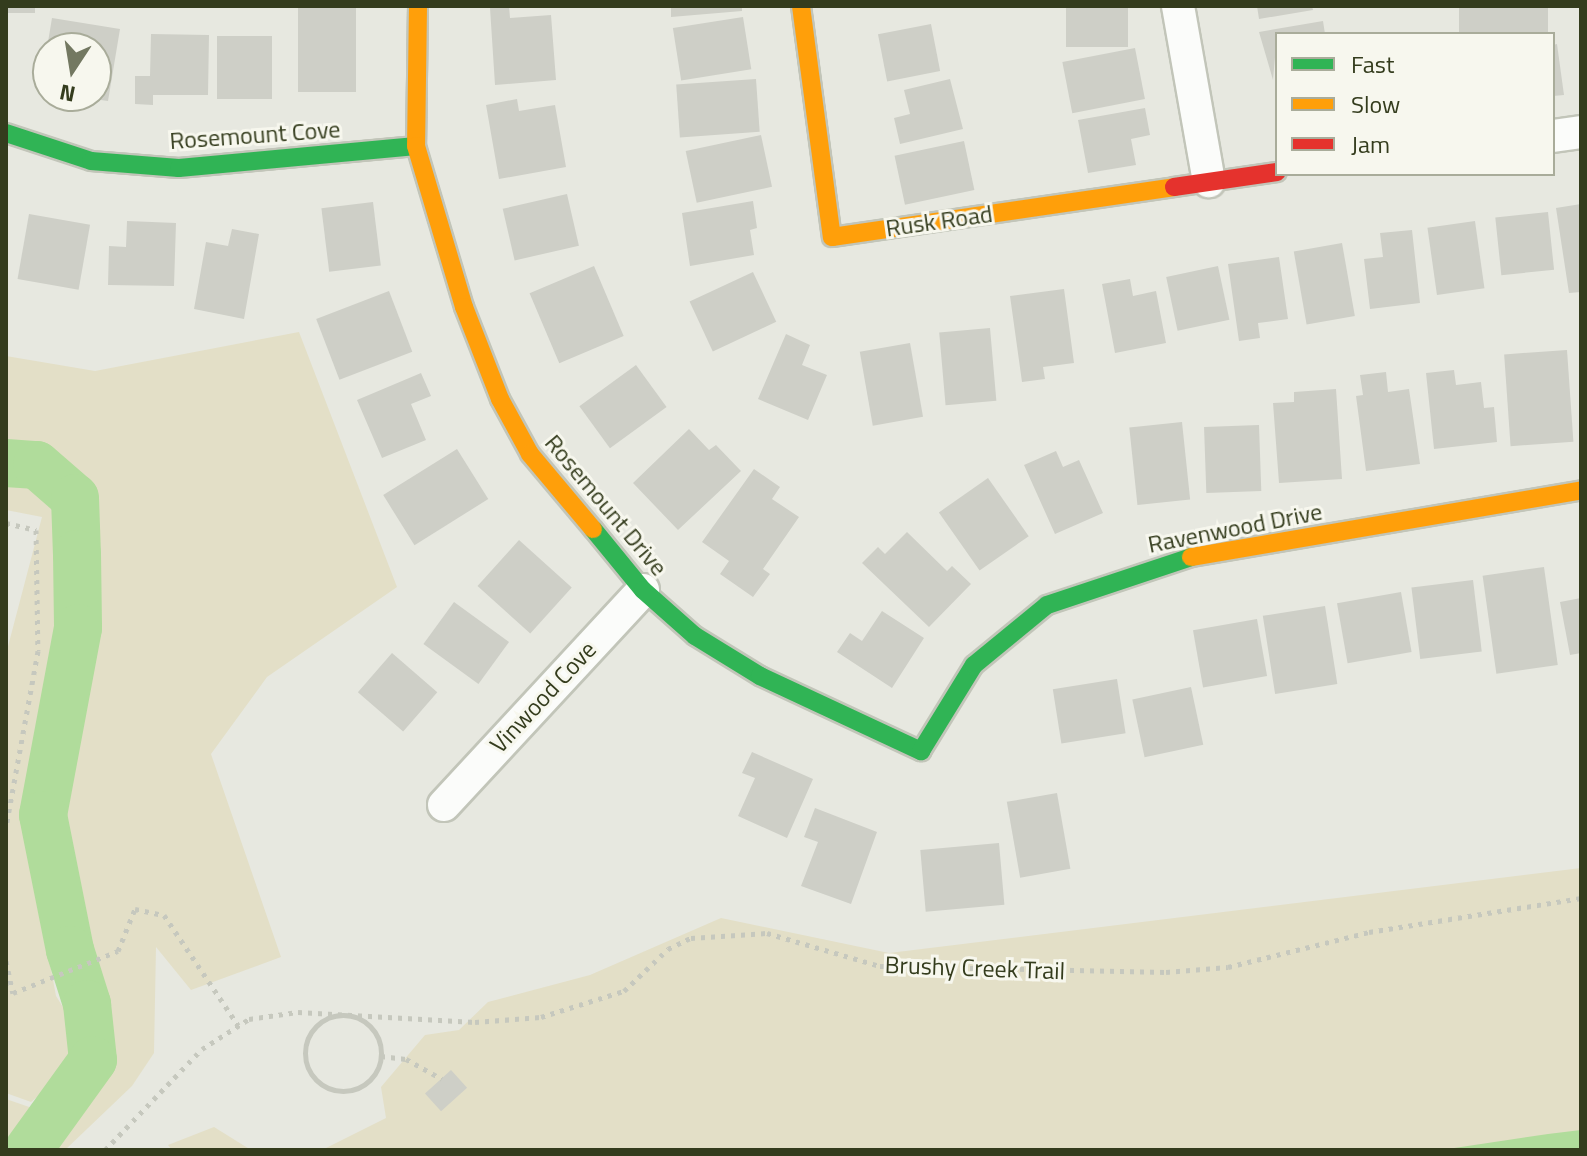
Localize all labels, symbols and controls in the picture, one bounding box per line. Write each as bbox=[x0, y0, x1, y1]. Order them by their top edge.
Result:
north arrow bbox=[32, 32, 112, 112]
legend bbox=[1275, 32, 1555, 176]
text: Fast bbox=[1351, 46, 1394, 82]
text: N bbox=[56, 75, 78, 112]
text: Slow bbox=[1351, 86, 1400, 122]
street label: Rosemount Cove bbox=[169, 115, 341, 155]
text: Jam bbox=[1351, 126, 1390, 162]
street label: Rusk Road bbox=[884, 199, 994, 243]
street label: Rosemount Drive bbox=[539, 429, 673, 581]
street label: Ravenwood Drive bbox=[1145, 497, 1325, 559]
street label: Vinwood Cove bbox=[484, 635, 602, 759]
street label: Brushy Creek Trail bbox=[884, 950, 1066, 986]

